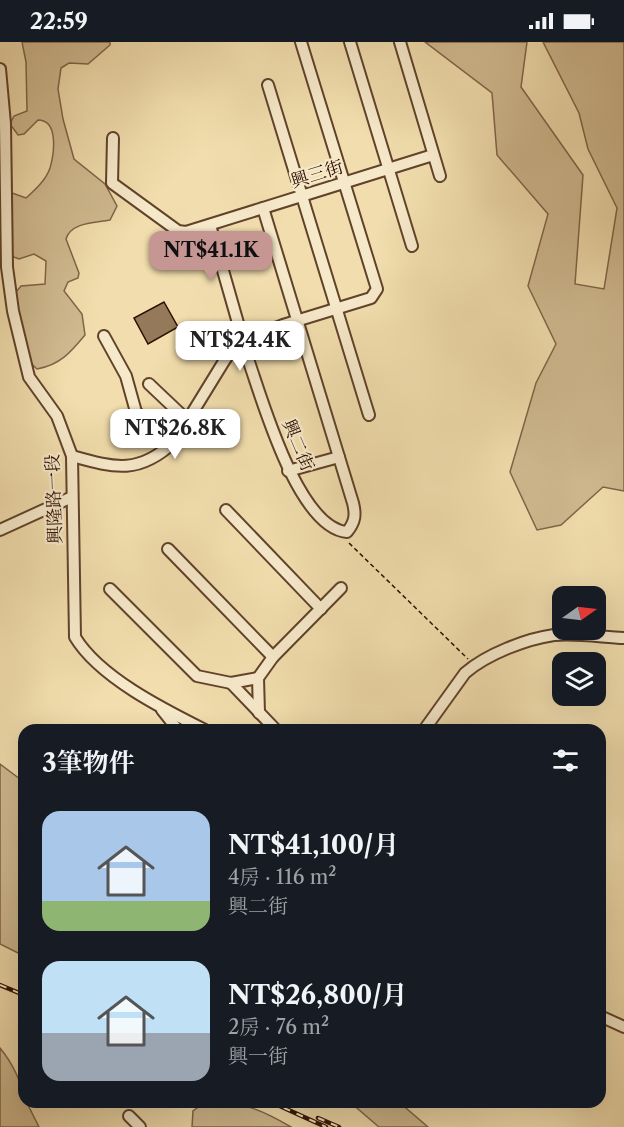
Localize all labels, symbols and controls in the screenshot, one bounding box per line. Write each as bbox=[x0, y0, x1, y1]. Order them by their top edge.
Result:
text: 22:59 bbox=[30, 8, 88, 35]
street label: 興三街 bbox=[288, 156, 346, 192]
pin: NT$41.1K bbox=[149, 231, 273, 282]
text: NT$41.1K bbox=[163, 238, 259, 262]
pin: NT$24.4K bbox=[178, 321, 302, 372]
text: NT$24.4K bbox=[190, 328, 290, 352]
pin: NT$26.8K bbox=[113, 409, 237, 460]
text: NT$26.8K bbox=[124, 416, 226, 440]
street label: 興二街 bbox=[277, 416, 319, 474]
street label: 興隆路一段 bbox=[41, 454, 67, 544]
north arrow bbox=[552, 586, 606, 640]
map controls bbox=[552, 586, 606, 706]
button: layers bbox=[552, 652, 606, 706]
icon: filters bbox=[549, 744, 582, 777]
text: 3筆物件 bbox=[42, 747, 135, 779]
text: NT$41,100/月 bbox=[228, 829, 399, 861]
icon: home bbox=[90, 835, 162, 907]
text: 4房 · 116 m² bbox=[228, 865, 337, 889]
text: 興二街 bbox=[228, 894, 288, 918]
text: NT$26,800/月 bbox=[228, 979, 408, 1011]
icon: home bbox=[90, 985, 162, 1057]
text: 2房 · 76 m² bbox=[228, 1015, 329, 1039]
text: 興一街 bbox=[228, 1044, 288, 1068]

